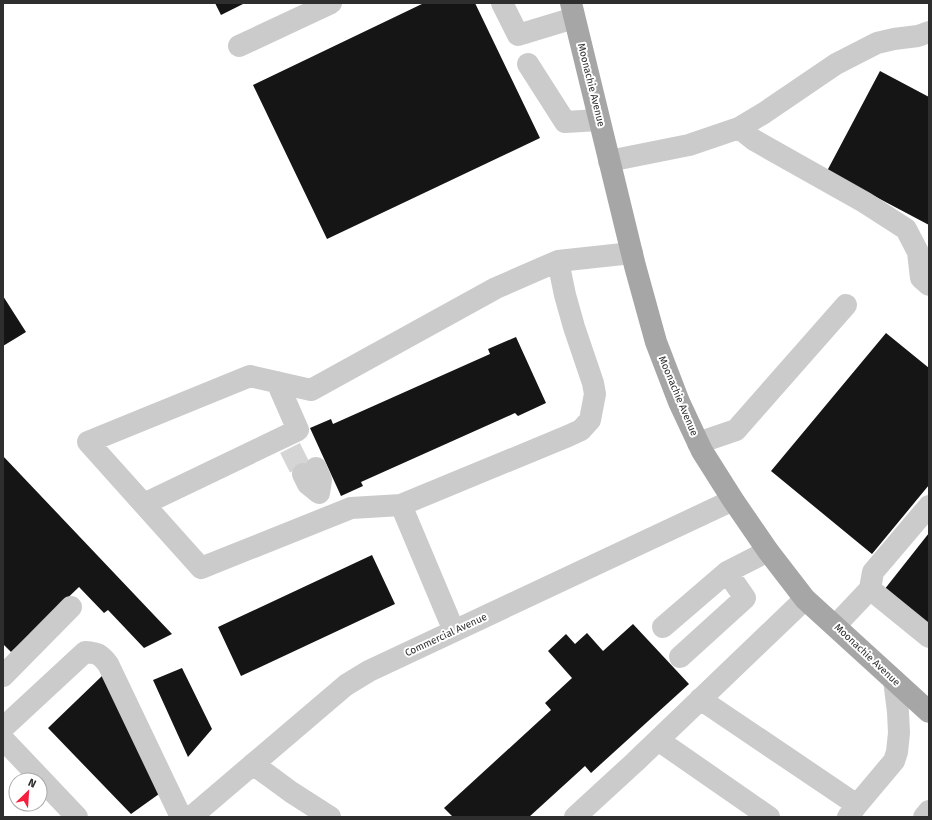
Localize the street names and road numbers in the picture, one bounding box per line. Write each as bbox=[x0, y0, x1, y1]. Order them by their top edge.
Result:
street label: Moonachie Avenue bbox=[575, 42, 607, 128]
street label: Moonachie Avenue bbox=[656, 354, 700, 438]
street label: Commercial Avenue bbox=[403, 611, 489, 659]
street label: Moonachie Avenue bbox=[832, 621, 902, 689]

